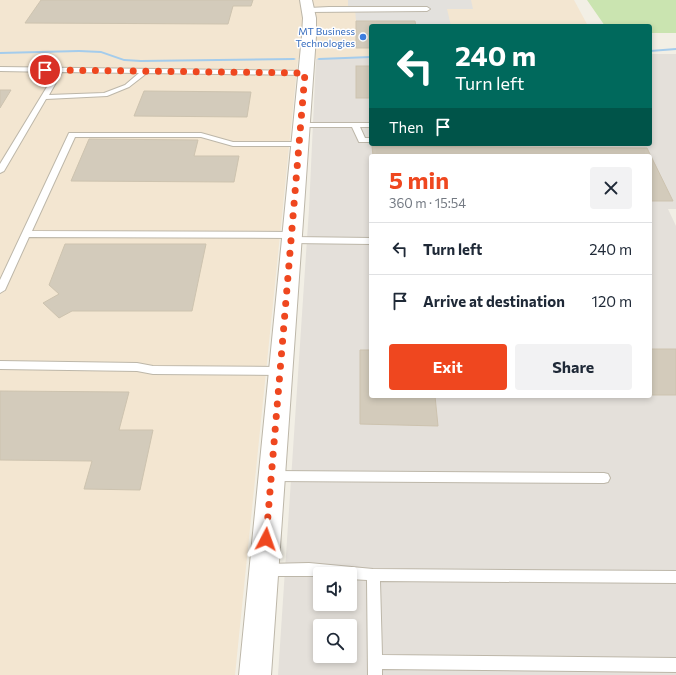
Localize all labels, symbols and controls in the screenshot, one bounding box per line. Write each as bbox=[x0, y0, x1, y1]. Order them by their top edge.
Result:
place label: MT Business Technologies bbox=[295, 25, 355, 49]
marker: MT Business Technologies bbox=[358, 32, 368, 42]
text: 240 m bbox=[455, 38, 536, 72]
icon: left bbox=[389, 40, 441, 92]
pin bbox=[28, 53, 62, 87]
icon: arrive bbox=[34, 59, 56, 81]
text: Turn left bbox=[455, 72, 524, 94]
icon: arrive bbox=[432, 116, 454, 138]
text: Then bbox=[389, 118, 424, 136]
text: 5 min bbox=[389, 165, 449, 194]
button: close bbox=[590, 167, 632, 209]
text: 360 m · 15:54 bbox=[389, 195, 466, 211]
icon: left bbox=[389, 238, 411, 260]
text: Turn left bbox=[423, 240, 482, 258]
text: 240 m bbox=[589, 240, 632, 258]
icon: arrive bbox=[389, 290, 411, 312]
text: Arrive at destination bbox=[423, 292, 565, 310]
text: 120 m bbox=[592, 292, 632, 310]
button: Exit bbox=[389, 344, 507, 390]
button: Share bbox=[515, 344, 632, 390]
position arrow bbox=[245, 518, 287, 560]
map controls bbox=[313, 567, 357, 663]
button: sound bbox=[313, 567, 357, 611]
button: search bbox=[313, 619, 357, 663]

